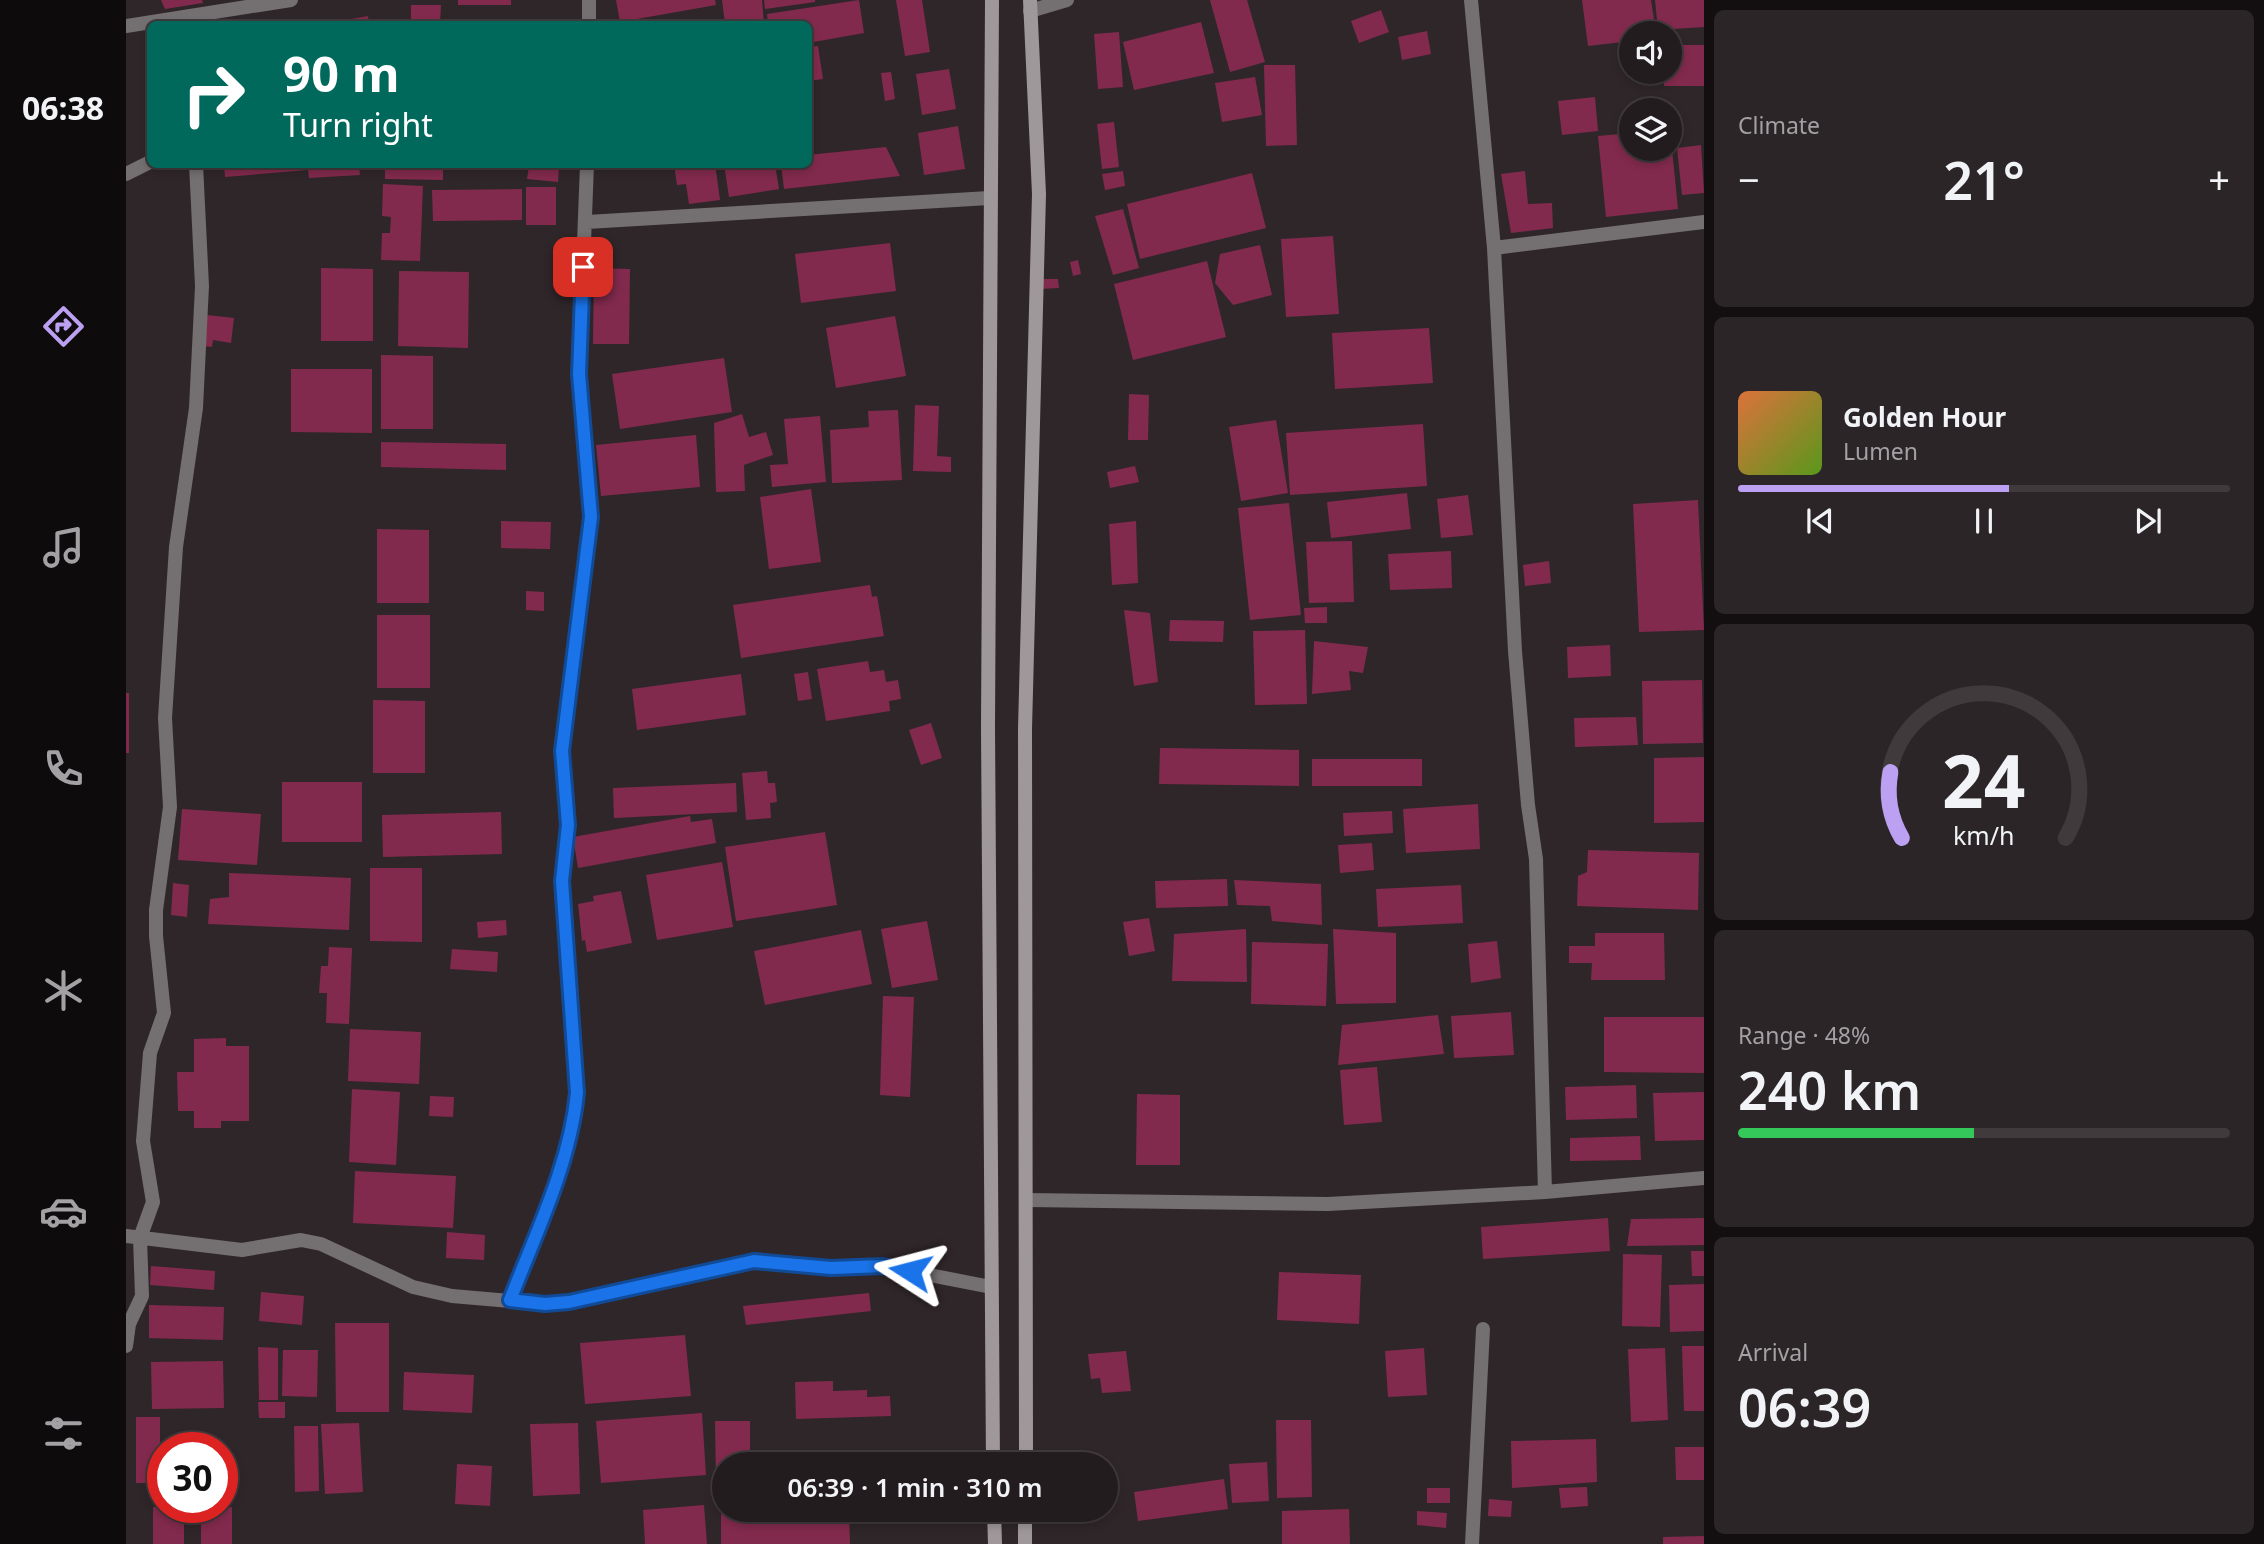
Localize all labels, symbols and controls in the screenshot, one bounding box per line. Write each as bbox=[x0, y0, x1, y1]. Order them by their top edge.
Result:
map controls bbox=[1619, 21, 1682, 161]
button: sound bbox=[1619, 21, 1682, 84]
text: 90 m bbox=[283, 40, 400, 106]
icon: right bbox=[168, 49, 259, 140]
text: 06:38 bbox=[22, 86, 104, 129]
button: layers bbox=[1619, 98, 1682, 161]
text: Turn right bbox=[283, 103, 433, 146]
text: Climate bbox=[1738, 109, 1820, 141]
text: 21° bbox=[1943, 144, 2025, 215]
text: − bbox=[1738, 153, 1760, 205]
text: + bbox=[2208, 153, 2230, 205]
pin bbox=[553, 237, 613, 297]
icon: arrive bbox=[564, 248, 602, 286]
icon: directions bbox=[39, 302, 88, 351]
text: Golden Hour bbox=[1843, 399, 2006, 435]
text: Lumen bbox=[1843, 435, 1918, 467]
icon: previous bbox=[1801, 502, 1839, 540]
icon: pause bbox=[1965, 502, 2003, 540]
icon: next bbox=[2129, 502, 2167, 540]
icon: music bbox=[39, 523, 88, 572]
text: 24 bbox=[1942, 730, 2026, 829]
icon: phone bbox=[39, 744, 88, 793]
text: km/h bbox=[1953, 818, 2015, 852]
icon: climate bbox=[39, 966, 88, 1015]
text: Range · 48% bbox=[1738, 1019, 1870, 1051]
text: 240 km bbox=[1738, 1054, 1921, 1125]
icon: car bbox=[39, 1187, 88, 1236]
position arrow bbox=[873, 1234, 947, 1308]
text: Arrival bbox=[1738, 1336, 1808, 1368]
text: 06:39 bbox=[1738, 1371, 1871, 1442]
icon: filters bbox=[39, 1409, 88, 1458]
speed limit sign: 30 bbox=[147, 1432, 238, 1523]
text: 06:39 · 1 min · 310 m bbox=[788, 1469, 1042, 1505]

